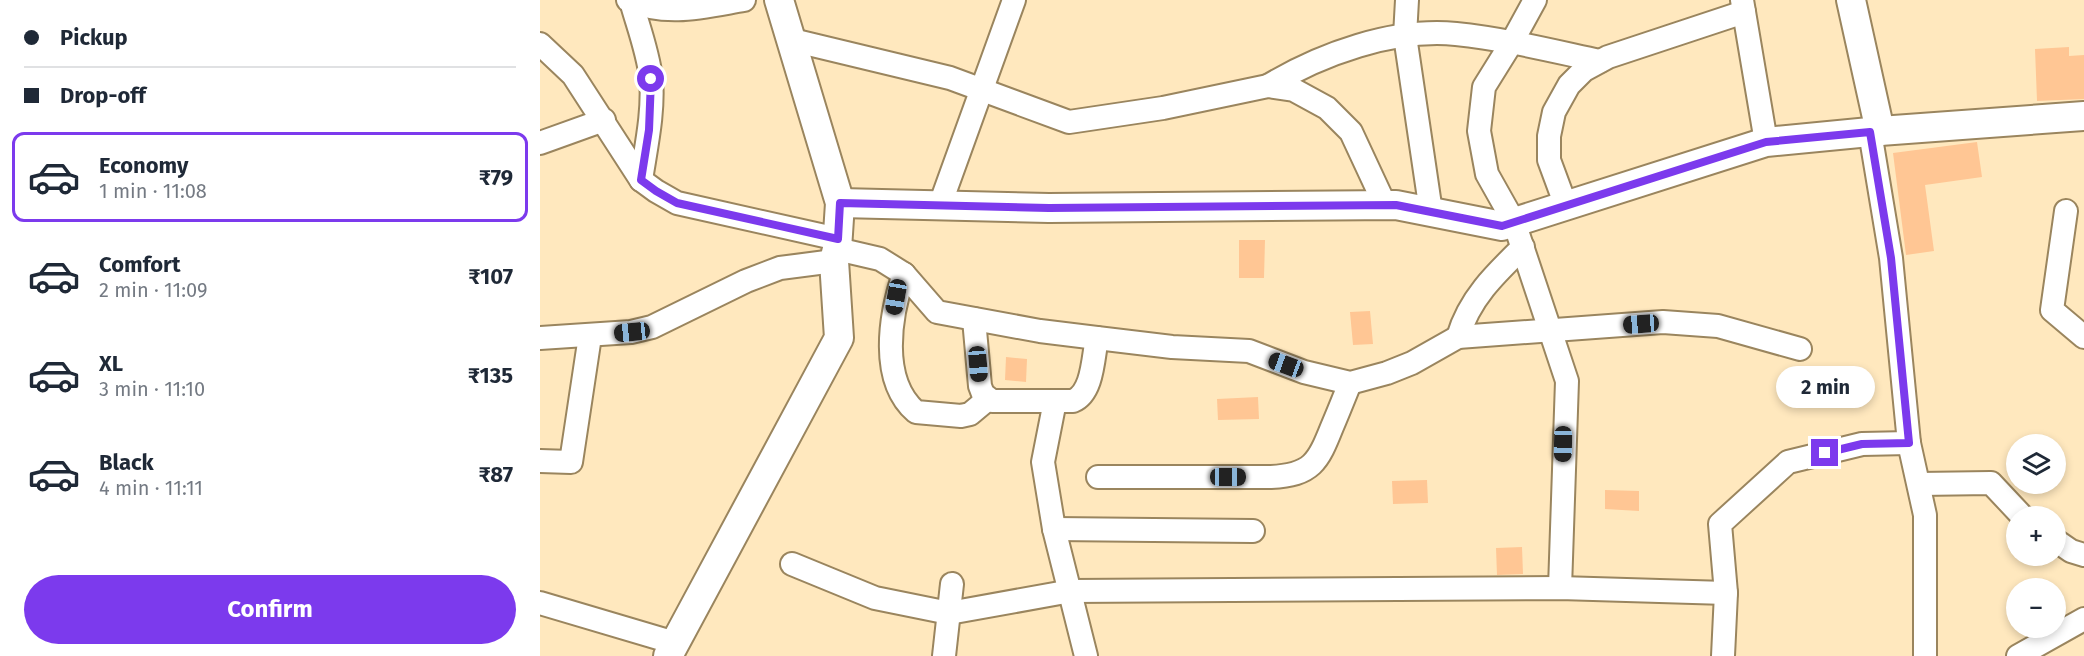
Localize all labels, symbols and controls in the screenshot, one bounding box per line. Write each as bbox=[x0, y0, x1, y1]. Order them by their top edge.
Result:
text: Pickup bbox=[60, 24, 128, 51]
route start bbox=[637, 65, 664, 92]
text: Drop-off bbox=[60, 82, 146, 109]
icon: car bbox=[27, 150, 81, 204]
text: Economy bbox=[99, 152, 188, 179]
text: ₹79 bbox=[479, 164, 513, 191]
text: 1 min · 11:08 bbox=[99, 179, 207, 203]
icon: car bbox=[27, 249, 81, 303]
text: Comfort bbox=[99, 251, 180, 278]
text: ₹107 bbox=[468, 263, 513, 290]
text: 2 min · 11:09 bbox=[99, 278, 207, 302]
car bbox=[884, 278, 908, 316]
car bbox=[1622, 314, 1660, 334]
car bbox=[613, 321, 651, 343]
car bbox=[967, 345, 989, 383]
icon: car bbox=[27, 348, 81, 402]
text: XL bbox=[99, 350, 123, 377]
car bbox=[1266, 350, 1306, 380]
text: ₹135 bbox=[468, 362, 513, 389]
callout: 2 min bbox=[1776, 366, 1874, 408]
text: 2 min bbox=[1801, 375, 1850, 399]
text: 3 min · 11:10 bbox=[99, 377, 205, 401]
car bbox=[1554, 426, 1572, 462]
map controls bbox=[2006, 434, 2066, 638]
button: layers bbox=[2006, 434, 2066, 494]
route end bbox=[1811, 439, 1838, 466]
icon: car bbox=[27, 447, 81, 501]
text: Black bbox=[99, 449, 154, 476]
text: ₹87 bbox=[479, 461, 513, 488]
car bbox=[1210, 468, 1246, 486]
text: 4 min · 11:11 bbox=[99, 476, 203, 500]
button: + bbox=[2006, 506, 2066, 566]
button: Confirm bbox=[24, 575, 516, 644]
button: − bbox=[2006, 578, 2066, 638]

